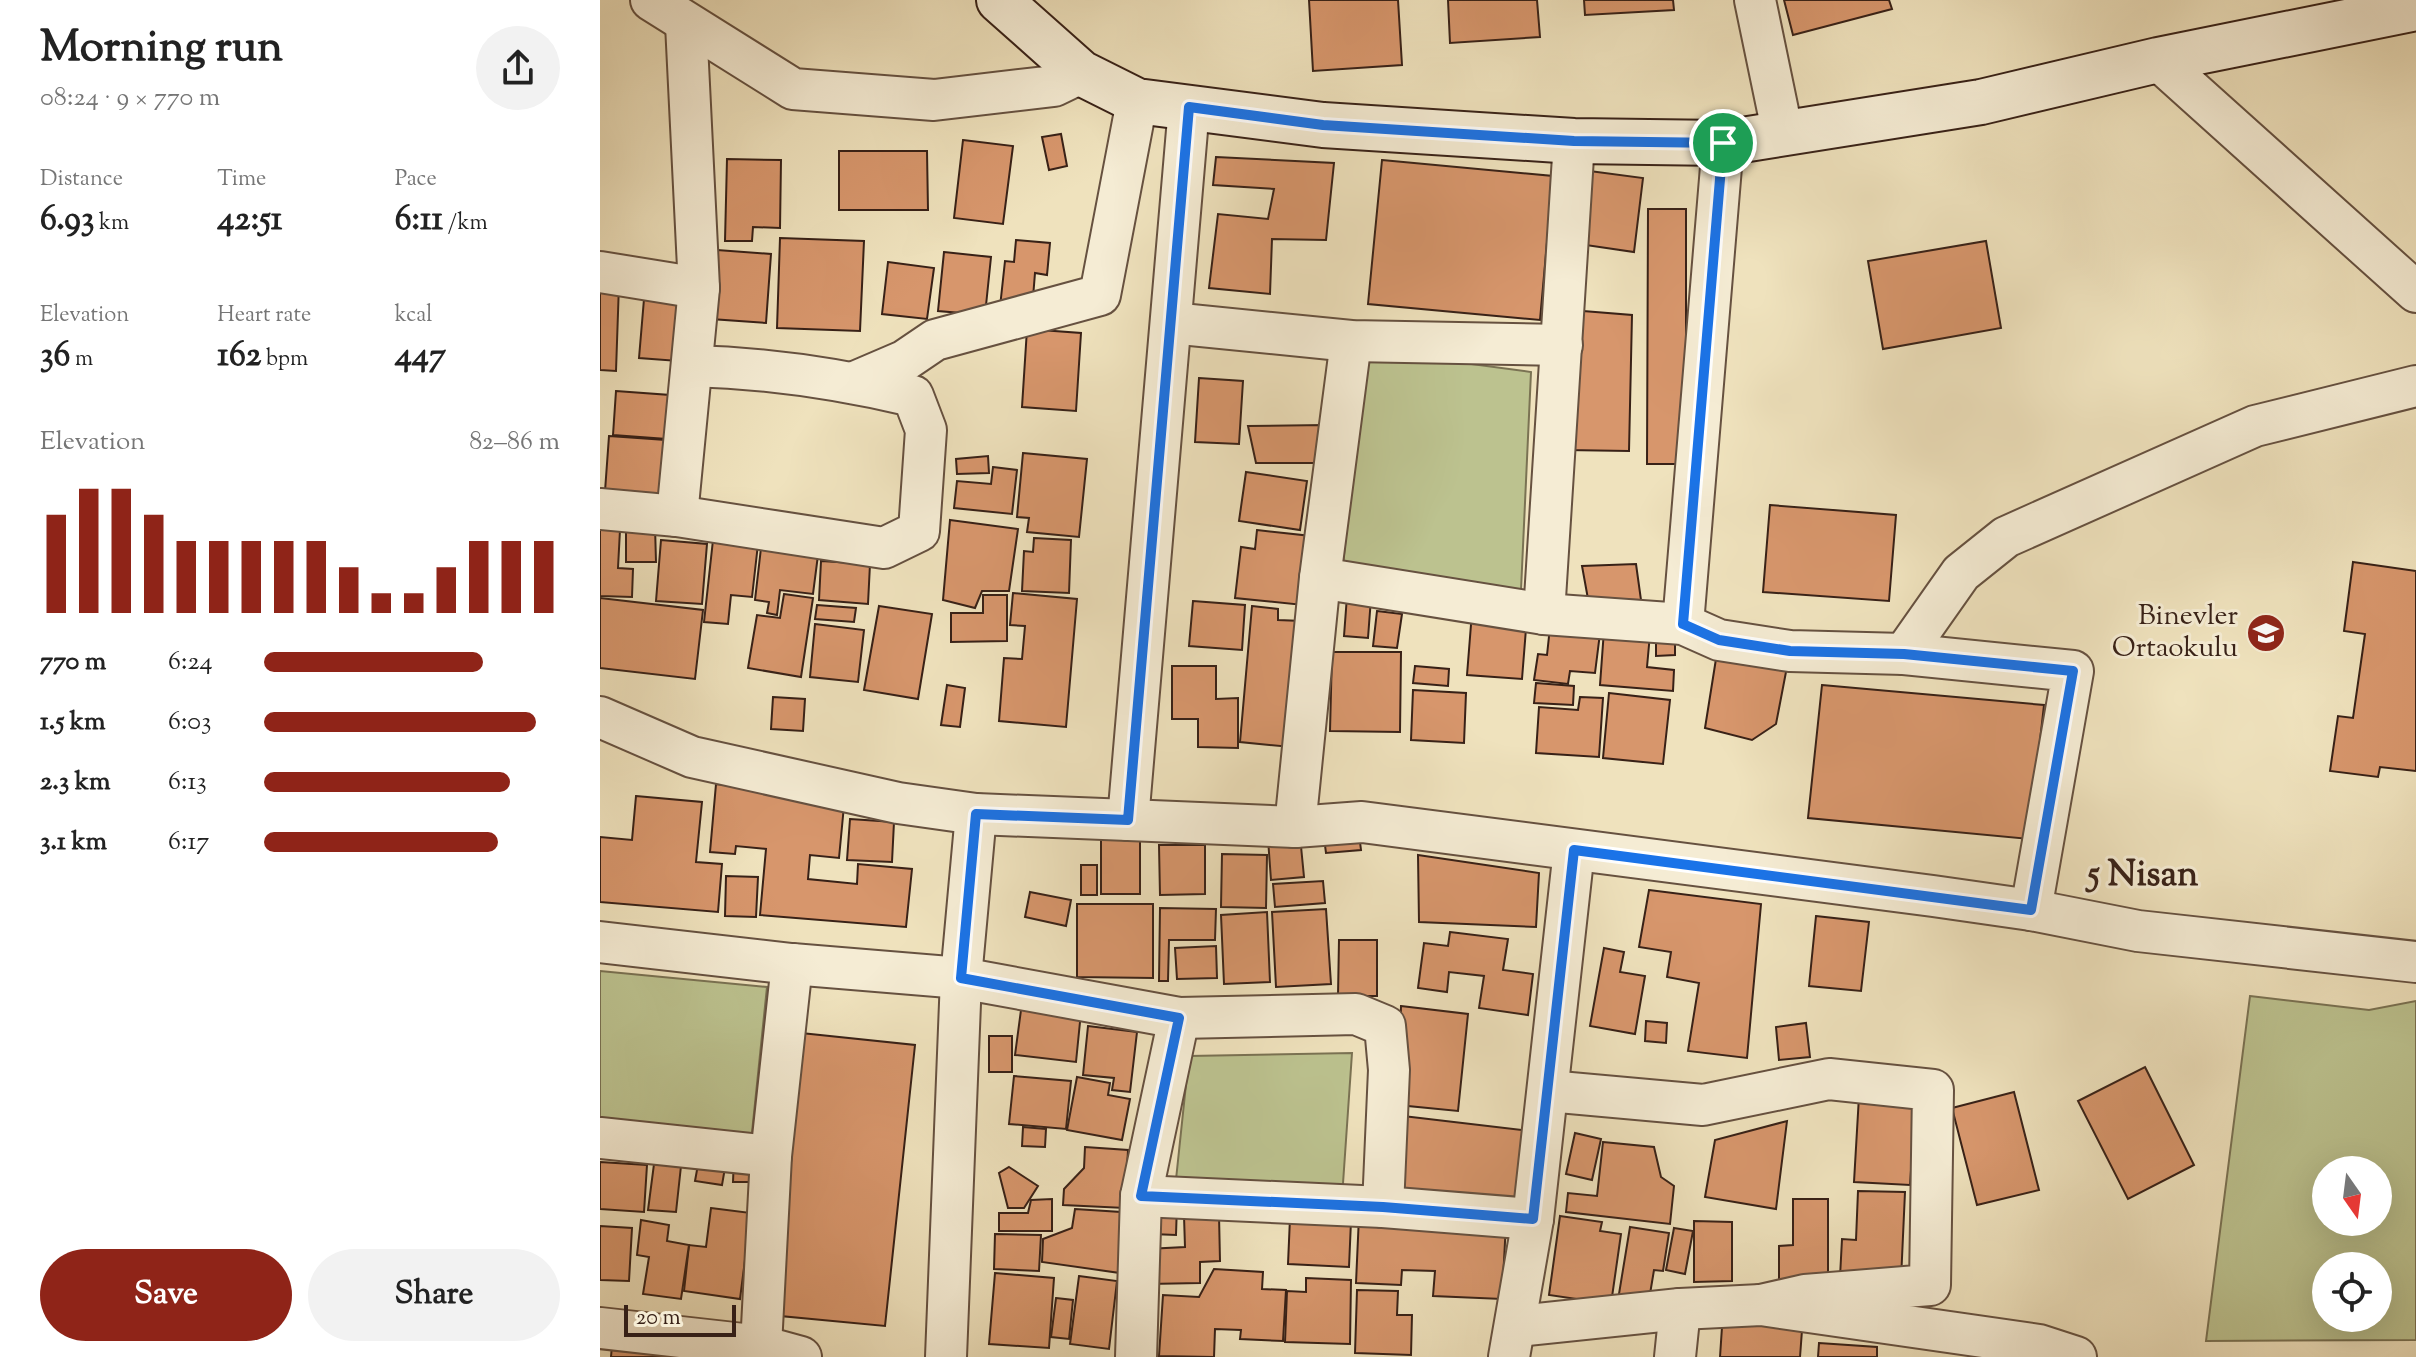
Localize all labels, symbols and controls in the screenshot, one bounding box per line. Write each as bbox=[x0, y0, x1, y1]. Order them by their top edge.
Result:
text: Morning run bbox=[40, 18, 283, 81]
button: share bbox=[476, 26, 560, 110]
text: 08:24 · 9 × 770 m bbox=[40, 80, 220, 117]
pin bbox=[1689, 109, 1757, 177]
icon: arrive bbox=[1701, 121, 1745, 165]
text: Distance bbox=[40, 164, 123, 196]
text: Time bbox=[217, 164, 266, 196]
text: Pace bbox=[395, 164, 437, 196]
text: 6.93 bbox=[40, 196, 94, 245]
text: 42:51 bbox=[217, 196, 282, 245]
text: 6:11 bbox=[395, 196, 443, 245]
text: km bbox=[94, 208, 129, 240]
text: /km bbox=[443, 208, 488, 240]
text: Elevation bbox=[40, 300, 129, 332]
text: Heart rate bbox=[217, 300, 311, 332]
text: kcal bbox=[395, 300, 432, 332]
text: 36 bbox=[40, 332, 70, 381]
text: 162 bbox=[217, 332, 261, 381]
text: 447 bbox=[395, 332, 446, 381]
text: m bbox=[70, 344, 93, 376]
text: bpm bbox=[261, 344, 308, 376]
text: Elevation bbox=[40, 424, 145, 461]
text: 82–86 m bbox=[469, 424, 560, 461]
place label: Binevler Ortaokulu bbox=[2112, 597, 2238, 669]
school or university icon: Binevler Ortaokulu bbox=[2245, 612, 2287, 654]
text: 770 m bbox=[40, 644, 106, 681]
text: 6:24 bbox=[168, 644, 213, 681]
text: 1.5 km bbox=[40, 704, 106, 741]
text: 6:03 bbox=[168, 704, 211, 741]
text: 2.3 km bbox=[40, 764, 110, 801]
text: 6:13 bbox=[168, 764, 207, 801]
text: 3.1 km bbox=[40, 824, 107, 861]
text: 6:17 bbox=[168, 824, 209, 861]
district label: 5 Nisan bbox=[2085, 850, 2199, 902]
north arrow bbox=[2312, 1156, 2392, 1236]
map controls bbox=[2312, 1156, 2392, 1332]
button: Save bbox=[40, 1249, 292, 1341]
button: Share bbox=[308, 1249, 560, 1341]
button: locate bbox=[2312, 1252, 2392, 1332]
scale bar bbox=[624, 1301, 736, 1337]
text: 20 m bbox=[636, 1303, 681, 1335]

